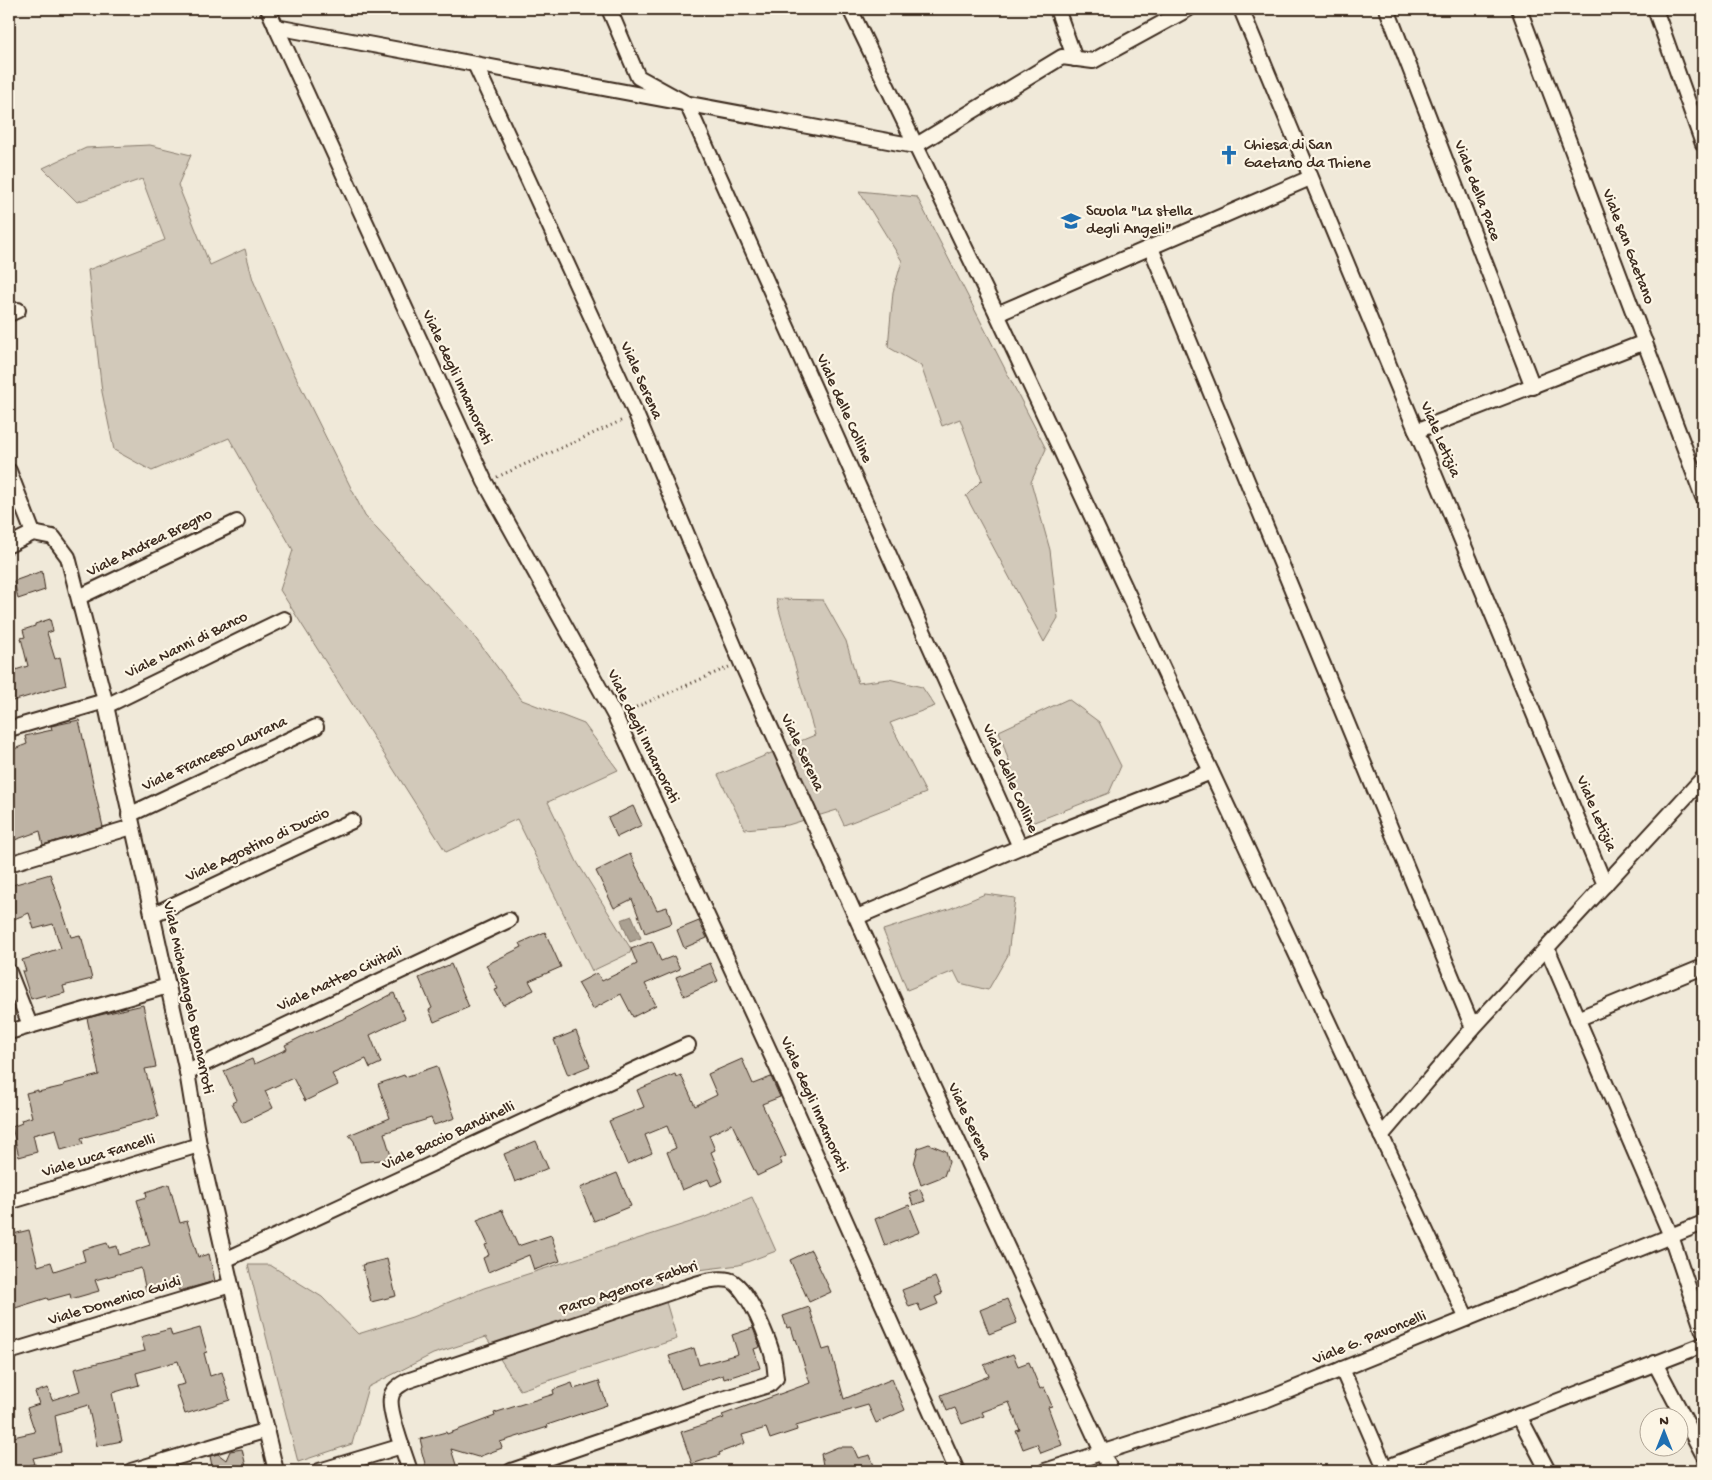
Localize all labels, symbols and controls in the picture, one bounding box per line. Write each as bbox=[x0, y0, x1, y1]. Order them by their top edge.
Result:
place label: Chiesa di San Gaetano da Thiene bbox=[1244, 137, 1371, 174]
street label: Viale della Pace bbox=[1448, 137, 1504, 244]
church icon: Chiesa di San Gaetano da Thiene bbox=[1218, 144, 1240, 166]
street label: Viale san Gaetano bbox=[1596, 186, 1658, 307]
place label: Scuola "La stella degli Angeli" bbox=[1086, 203, 1194, 240]
school or university icon: Scuola "La stella degli Angeli" bbox=[1060, 210, 1082, 232]
street label: Viale degli Innamorati bbox=[416, 307, 496, 448]
street label: Viale Serena bbox=[614, 338, 666, 424]
street label: Viale delle Colline bbox=[810, 351, 876, 467]
street label: Viale Letizia bbox=[1414, 398, 1464, 482]
street label: Viale Andrea Bregno bbox=[83, 505, 216, 583]
street label: Viale Nanni di Banco bbox=[122, 608, 251, 684]
street label: Viale degli Innamorati bbox=[601, 666, 683, 807]
street label: Viale Serena bbox=[774, 711, 828, 796]
street label: Viale Francesco Laurana bbox=[139, 713, 291, 797]
street label: Viale delle Colline bbox=[976, 721, 1042, 837]
street label: Viale Letizia bbox=[1570, 772, 1620, 856]
street label: Viale Agostino di Duccio bbox=[182, 804, 333, 888]
street label: Viale Michelangelo Buonarroti bbox=[157, 899, 217, 1096]
street label: Viale Matteo Civitali bbox=[274, 943, 405, 1018]
street label: Viale degli Innamorati bbox=[774, 1033, 851, 1176]
street label: Viale Serena bbox=[941, 1080, 995, 1165]
street label: Viale Baccio Bandinelli bbox=[379, 1098, 518, 1177]
street label: Viale Luca Fancelli bbox=[39, 1131, 158, 1184]
street label: Parco Agenore Fabbri bbox=[556, 1258, 701, 1321]
street label: Viale Domenico Guidi bbox=[45, 1273, 184, 1332]
street label: Viale G. Pavoncelli bbox=[1310, 1308, 1429, 1371]
north arrow bbox=[1640, 1408, 1690, 1458]
text: N bbox=[1659, 1413, 1669, 1430]

